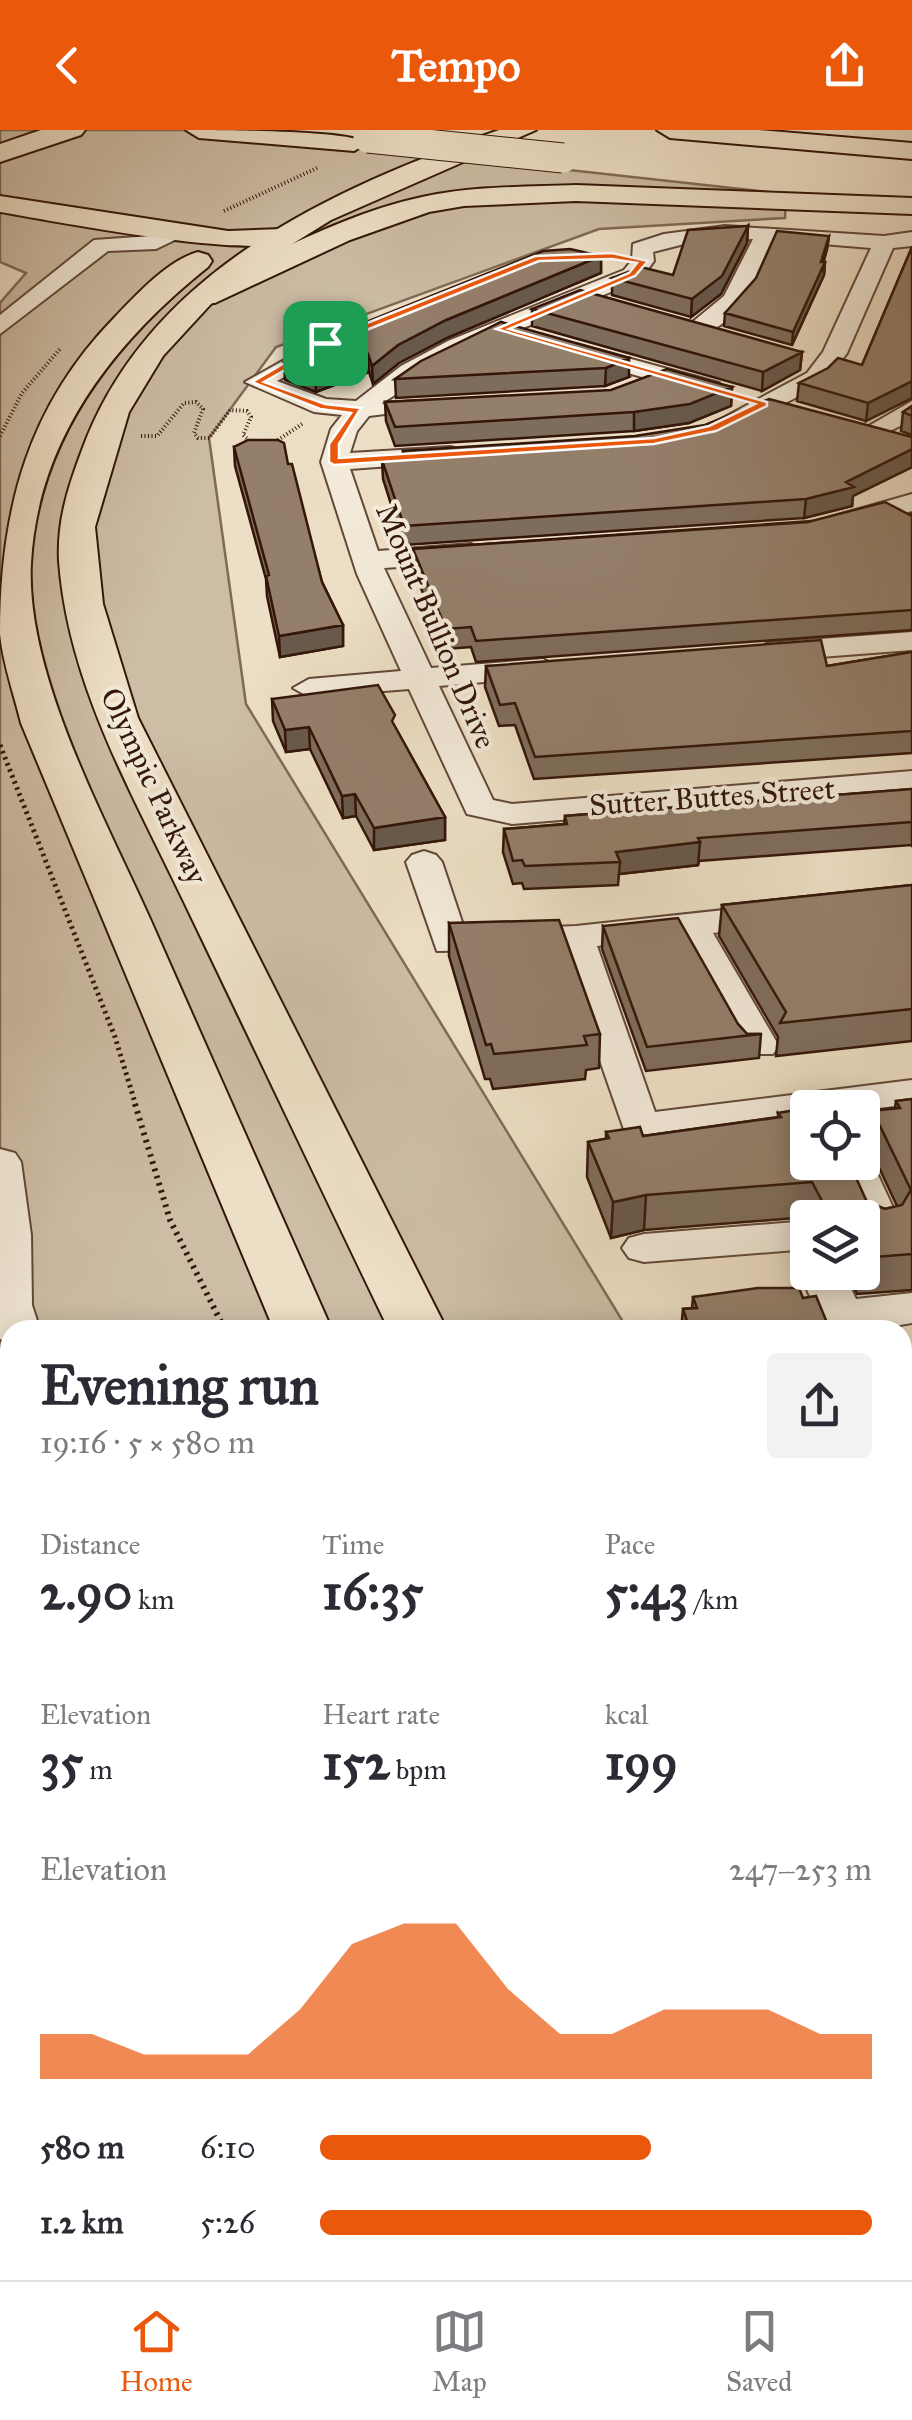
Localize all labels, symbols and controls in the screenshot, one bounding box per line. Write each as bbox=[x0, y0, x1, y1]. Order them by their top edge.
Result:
icon: back bbox=[40, 38, 95, 93]
text: Tempo bbox=[391, 38, 521, 93]
icon: share bbox=[817, 38, 872, 93]
pin bbox=[283, 301, 368, 386]
icon: arrive bbox=[298, 316, 353, 371]
street label: Mount Bullion Drive bbox=[368, 498, 504, 754]
street label: Olympic Parkway bbox=[93, 682, 216, 891]
street label: Sutter Buttes Street bbox=[588, 770, 836, 824]
map controls bbox=[790, 1090, 880, 1290]
button: locate bbox=[790, 1090, 880, 1180]
button: layers bbox=[790, 1200, 880, 1290]
text: Evening run bbox=[40, 1352, 319, 1419]
button: share bbox=[767, 1353, 872, 1458]
text: 19:16 · 5 × 580 m bbox=[40, 1423, 255, 1462]
text: Distance bbox=[40, 1527, 140, 1562]
text: Time bbox=[322, 1527, 384, 1562]
text: Pace bbox=[605, 1527, 655, 1562]
text: 2.90 bbox=[40, 1562, 132, 1623]
text: 16:35 bbox=[322, 1562, 423, 1623]
text: 5:43 bbox=[605, 1562, 688, 1623]
text: km bbox=[132, 1582, 175, 1617]
text: /km bbox=[688, 1582, 738, 1617]
text: Elevation bbox=[40, 1697, 151, 1732]
text: Heart rate bbox=[322, 1697, 440, 1732]
text: kcal bbox=[605, 1697, 649, 1732]
text: 35 bbox=[40, 1732, 83, 1793]
text: 152 bbox=[322, 1732, 390, 1793]
text: 199 bbox=[605, 1732, 678, 1793]
text: m bbox=[83, 1752, 113, 1787]
text: bpm bbox=[390, 1752, 447, 1787]
text: Elevation bbox=[40, 1850, 167, 1889]
text: 247–253 m bbox=[729, 1850, 872, 1889]
text: 580 m bbox=[40, 2128, 124, 2167]
text: 6:10 bbox=[200, 2128, 256, 2167]
text: 1.2 km bbox=[40, 2203, 124, 2242]
text: 5:26 bbox=[200, 2203, 255, 2242]
tab: Home bbox=[120, 2304, 193, 2399]
tab: Map bbox=[432, 2304, 487, 2399]
tab: Saved bbox=[726, 2304, 792, 2399]

